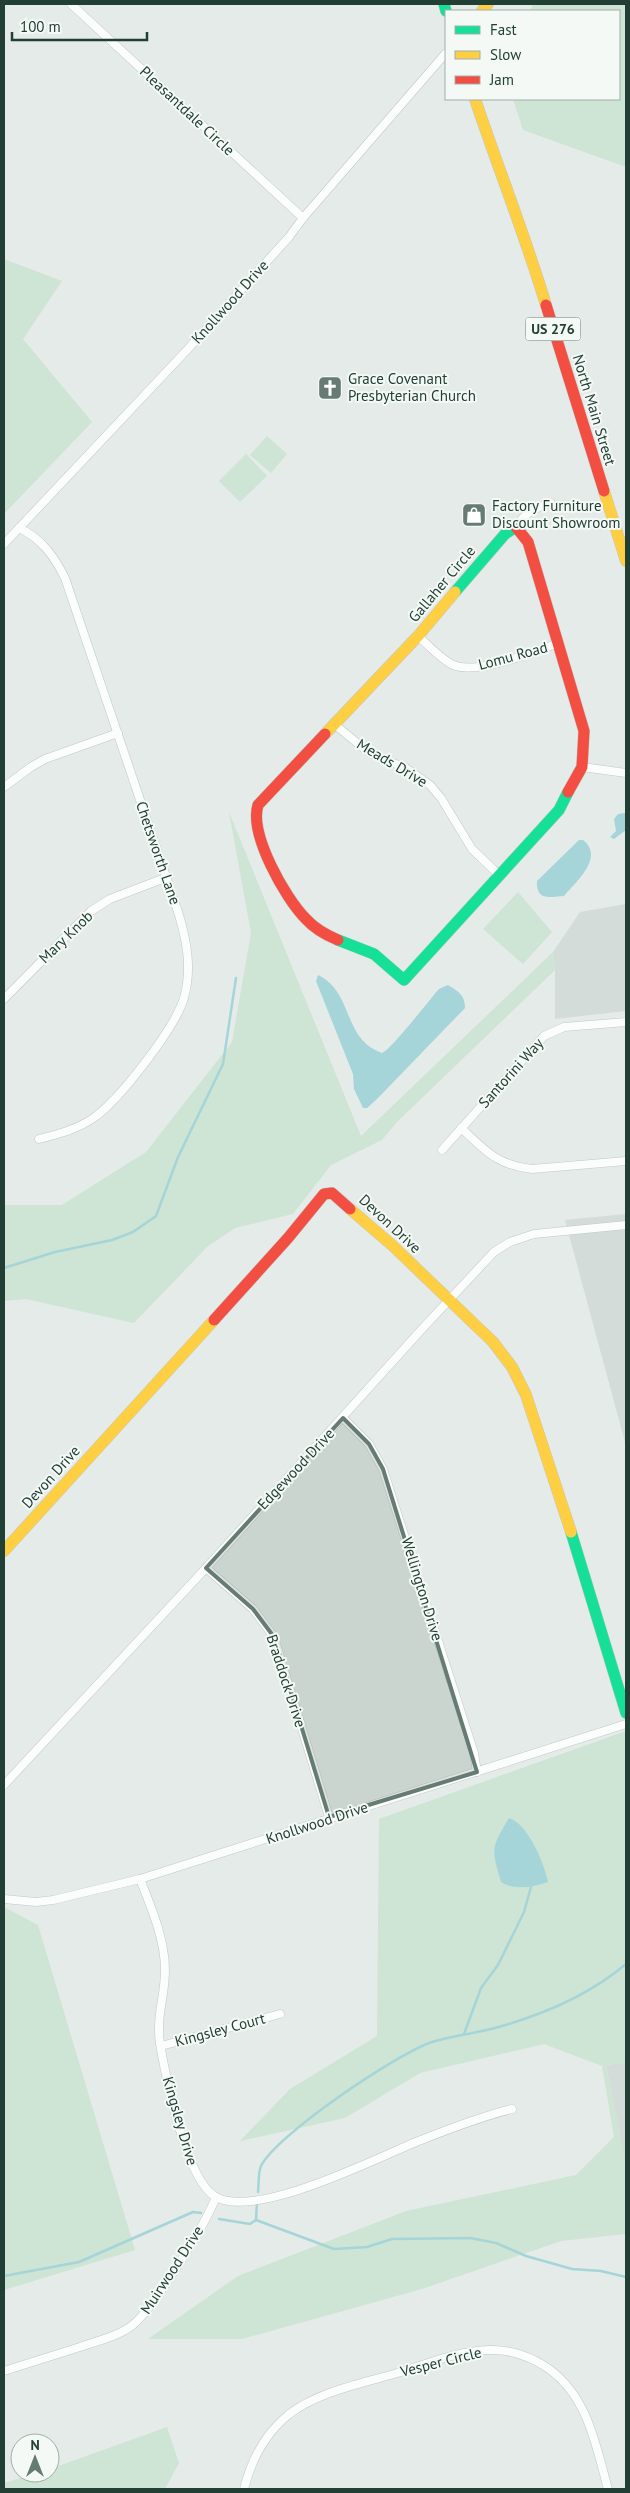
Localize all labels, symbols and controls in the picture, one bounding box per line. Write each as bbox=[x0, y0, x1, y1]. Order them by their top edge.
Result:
scale bar bbox=[12, 10, 148, 42]
legend bbox=[445, 10, 620, 100]
text: 100 m bbox=[20, 17, 61, 36]
text: Fast bbox=[490, 20, 517, 39]
text: Slow bbox=[490, 45, 521, 64]
street label: Pleasantdale Circle bbox=[136, 62, 239, 159]
text: Jam bbox=[489, 70, 514, 89]
street label: Knollwood Drive bbox=[187, 256, 272, 348]
road number: US 276 bbox=[526, 318, 580, 340]
street label: North Main Street bbox=[569, 352, 620, 468]
place label: Grace Covenant Presbyterian Church bbox=[348, 369, 476, 405]
church icon: Grace Covenant Presbyterian Church bbox=[317, 375, 343, 401]
place label: Factory Furniture Discount Showroom bbox=[492, 496, 620, 532]
shop icon: Factory Furniture Discount Showroom bbox=[461, 502, 487, 528]
street label: Gallaher Circle bbox=[404, 541, 479, 626]
street label: Lomu Road bbox=[476, 637, 550, 674]
street label: Meads Drive bbox=[354, 734, 431, 791]
street label: Chetsworth Lane bbox=[132, 799, 185, 907]
street label: Mary Knob bbox=[35, 906, 97, 967]
street label: Santorini Way bbox=[474, 1034, 547, 1112]
street label: Devon Drive bbox=[355, 1190, 425, 1257]
street label: Edgewood Drive bbox=[253, 1424, 338, 1513]
street label: Devon Drive bbox=[17, 1441, 84, 1512]
street label: Wellington Drive bbox=[398, 1535, 447, 1643]
street label: Braddock Drive bbox=[263, 1632, 310, 1730]
street label: Knollwood Drive bbox=[263, 1797, 370, 1848]
street label: Kingsley Court bbox=[173, 2008, 267, 2051]
street label: Kingsley Drive bbox=[159, 2074, 202, 2167]
street label: Muirwood Drive bbox=[136, 2222, 207, 2318]
street label: Vesper Circle bbox=[397, 2342, 483, 2381]
north arrow bbox=[10, 2433, 60, 2483]
text: N bbox=[30, 2436, 40, 2454]

